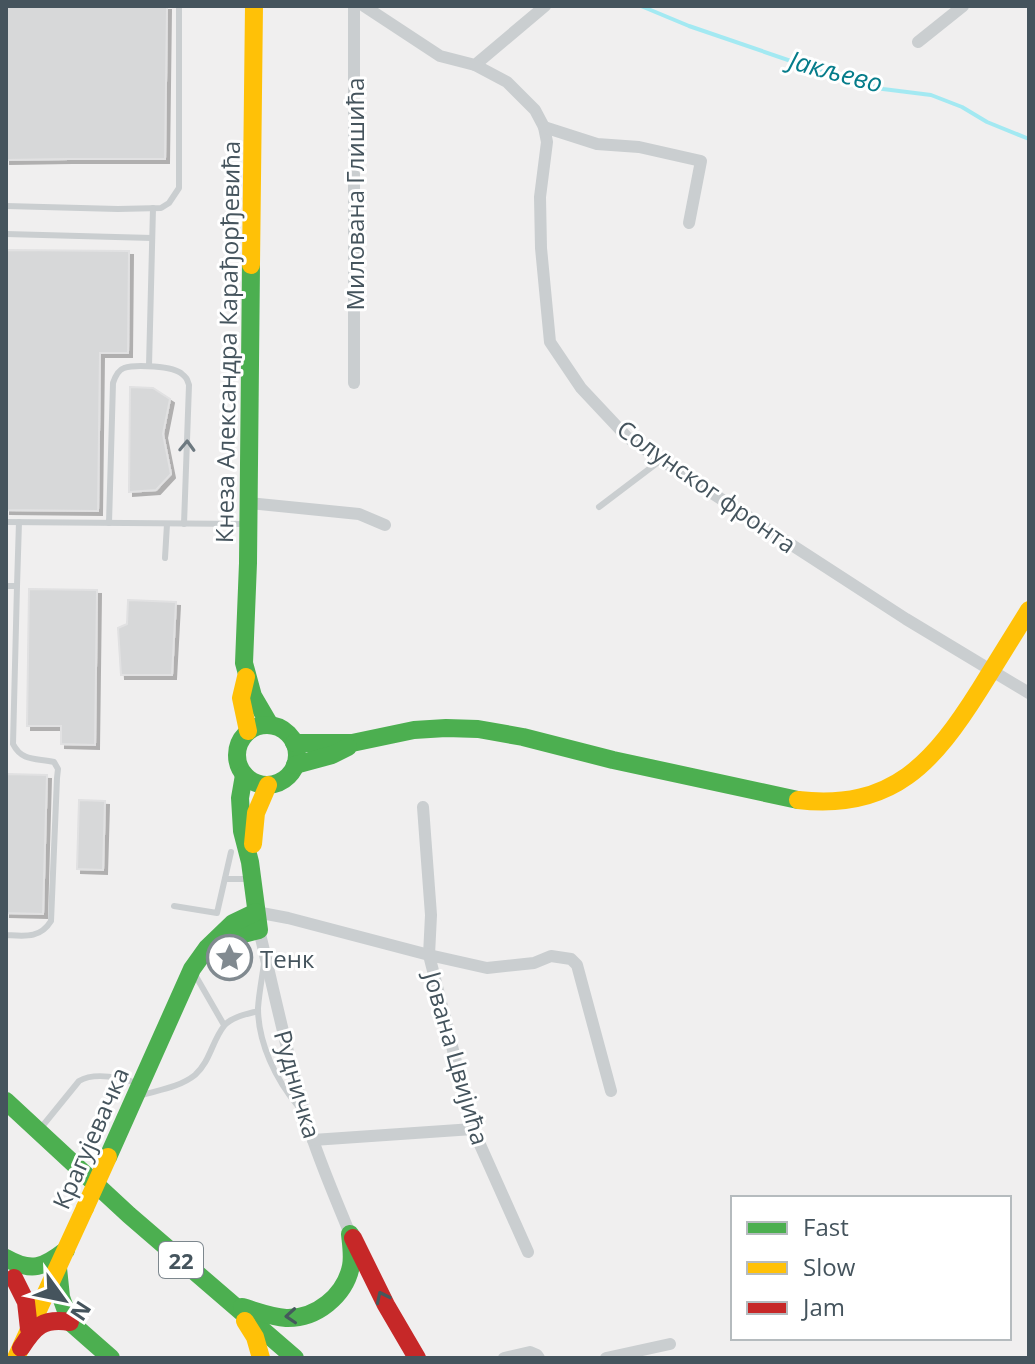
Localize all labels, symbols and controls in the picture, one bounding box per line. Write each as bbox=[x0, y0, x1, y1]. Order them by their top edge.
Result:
water label: Јакљево bbox=[780, 40, 887, 101]
street label: Милована Глишића bbox=[338, 77, 371, 311]
street label: Кнеза Александра Карађорђевића bbox=[207, 141, 247, 543]
street label: Солунског фронта bbox=[611, 412, 803, 560]
one-way arrow bbox=[179, 439, 196, 452]
place icon: Тенк bbox=[205, 934, 253, 982]
place label: Тенк bbox=[260, 942, 315, 975]
street label: Јована Цвијића bbox=[416, 966, 498, 1149]
street label: Рудничка bbox=[267, 1026, 329, 1142]
street label: Крагујевачка bbox=[44, 1062, 136, 1214]
legend bbox=[731, 1196, 1011, 1340]
text: Fast bbox=[803, 1210, 849, 1243]
road number: 22 bbox=[159, 1242, 203, 1278]
text: Slow bbox=[803, 1250, 856, 1283]
north arrow bbox=[24, 1260, 104, 1340]
one-way arrow bbox=[377, 1290, 392, 1305]
text: Jam bbox=[801, 1290, 845, 1323]
text: N bbox=[64, 1296, 99, 1327]
one-way arrow bbox=[284, 1307, 297, 1324]

